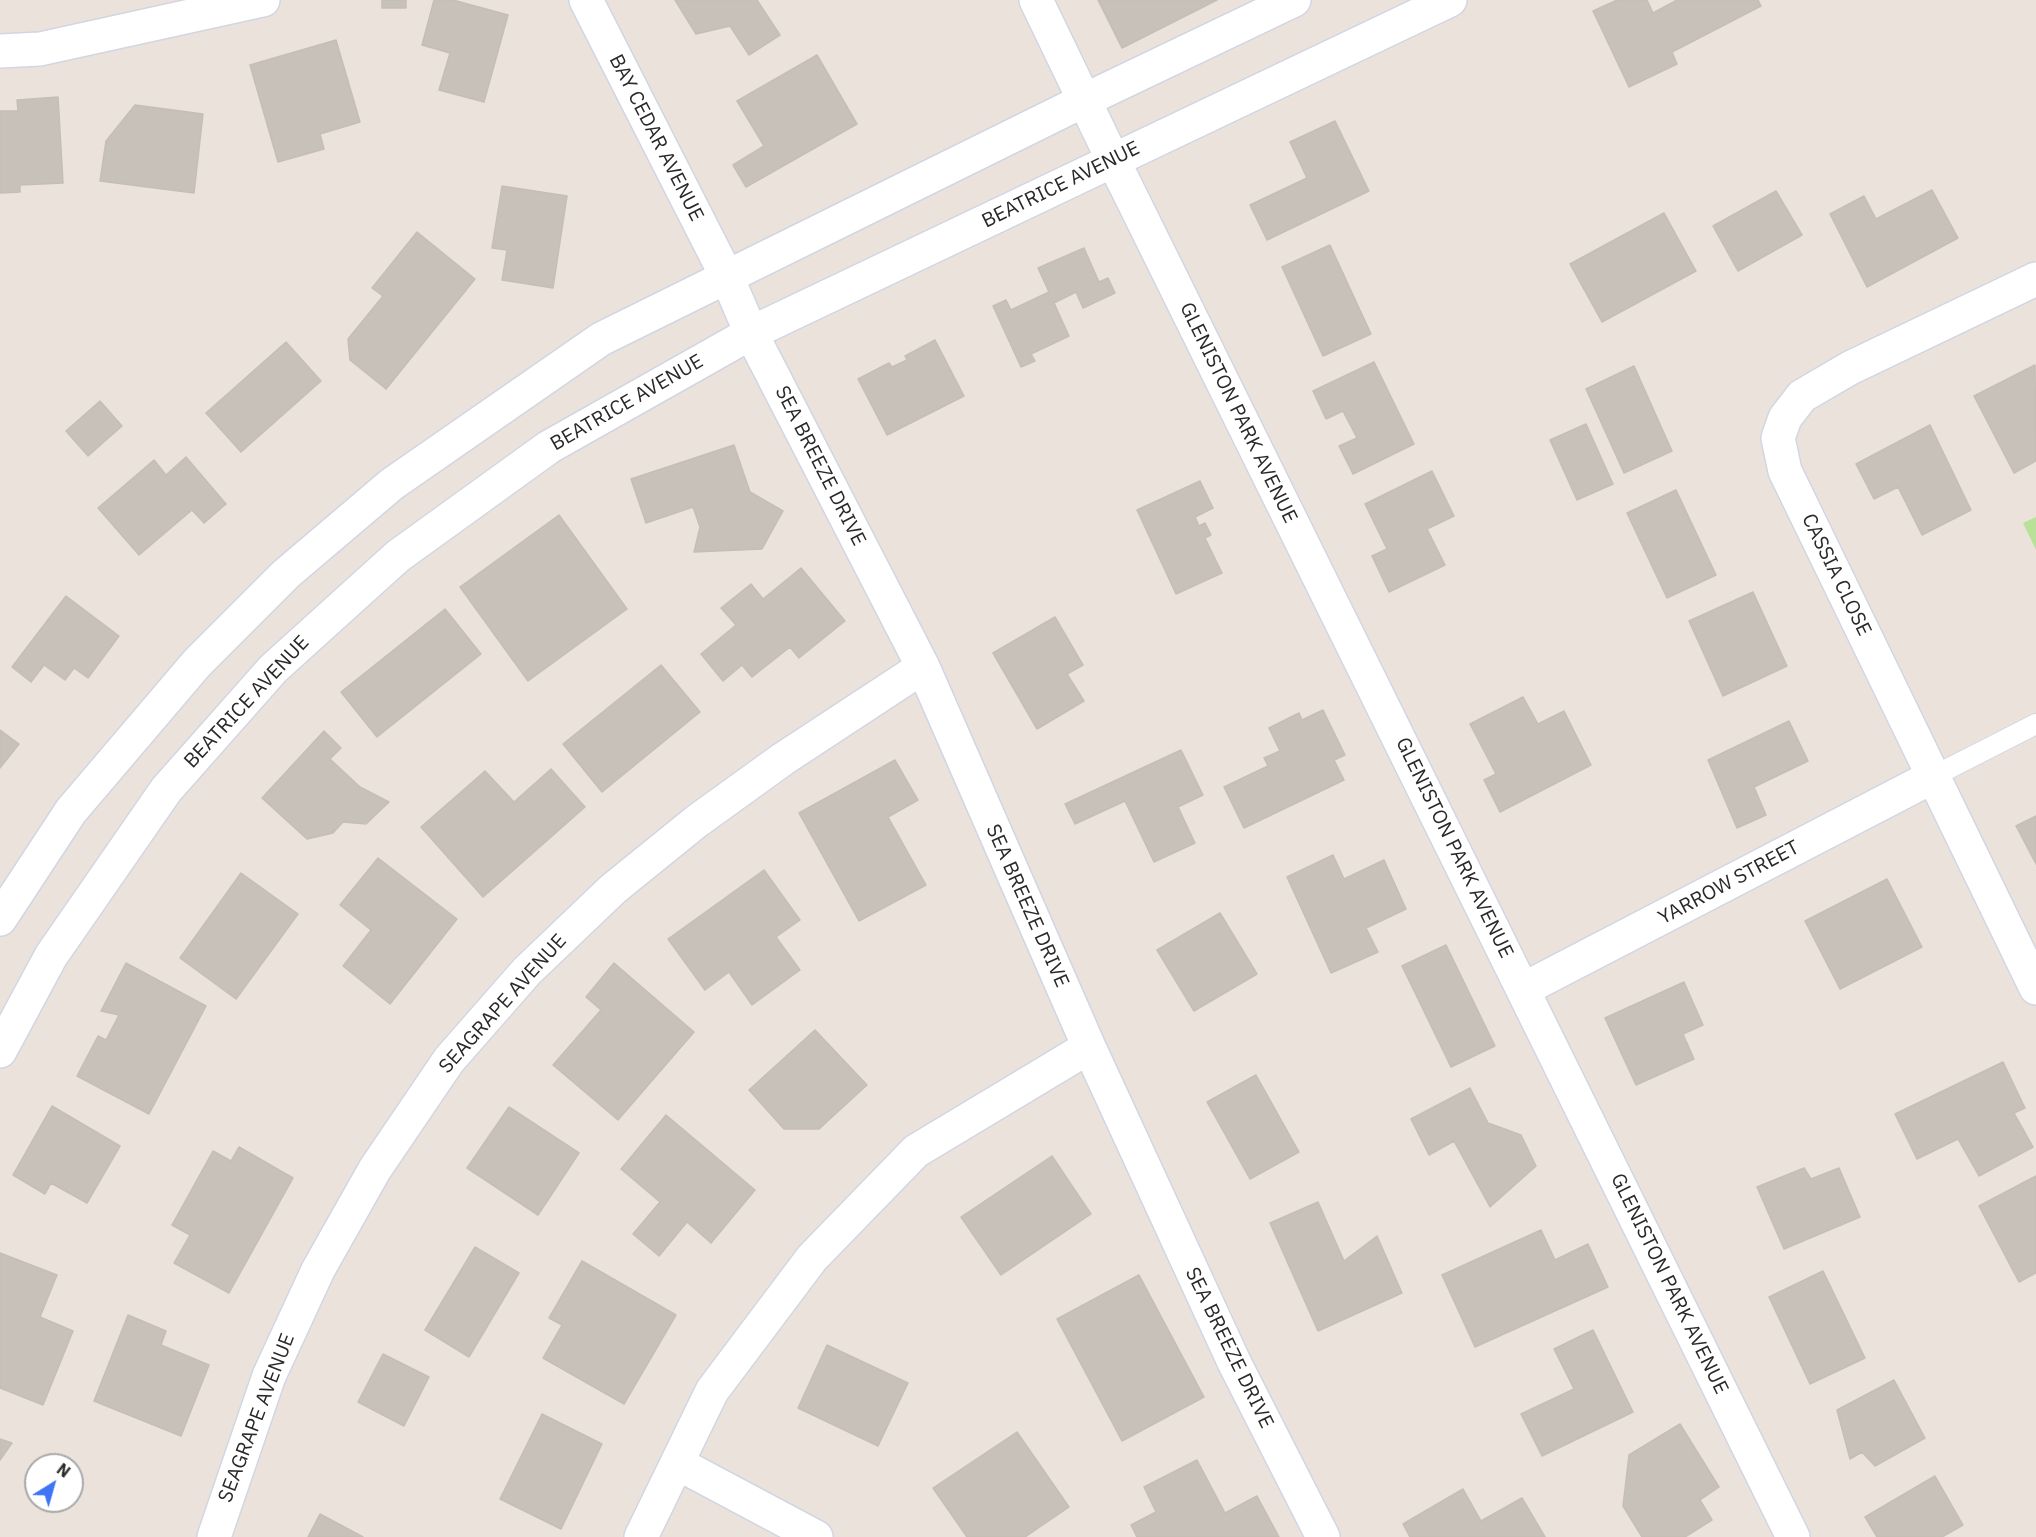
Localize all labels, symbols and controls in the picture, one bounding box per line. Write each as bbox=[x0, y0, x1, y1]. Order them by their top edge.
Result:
street label: BAY CEDAR AVENUE bbox=[604, 51, 708, 225]
street label: BEATRICE AVENUE bbox=[978, 136, 1144, 234]
street label: GLENISTON PARK AVENUE bbox=[1174, 299, 1302, 527]
street label: BEATRICE AVENUE bbox=[546, 349, 708, 457]
street label: SEA BREEZE DRIVE bbox=[769, 382, 871, 550]
street label: CASSIA CLOSE bbox=[1796, 510, 1876, 640]
street label: BEATRICE AVENUE bbox=[179, 631, 315, 773]
street label: GLENISTON PARK AVENUE bbox=[1390, 734, 1518, 962]
street label: SEA BREEZE DRIVE bbox=[980, 821, 1074, 991]
street label: YARROW STREET bbox=[1654, 836, 1804, 930]
street label: SEAGRAPE AVENUE bbox=[434, 929, 572, 1079]
street label: GLENISTON PARK AVENUE bbox=[1605, 1170, 1733, 1398]
street label: SEA BREEZE DRIVE bbox=[1180, 1264, 1278, 1432]
street label: SEAGRAPE AVENUE bbox=[214, 1330, 300, 1506]
north arrow bbox=[24, 1453, 84, 1513]
text: N bbox=[53, 1459, 74, 1482]

